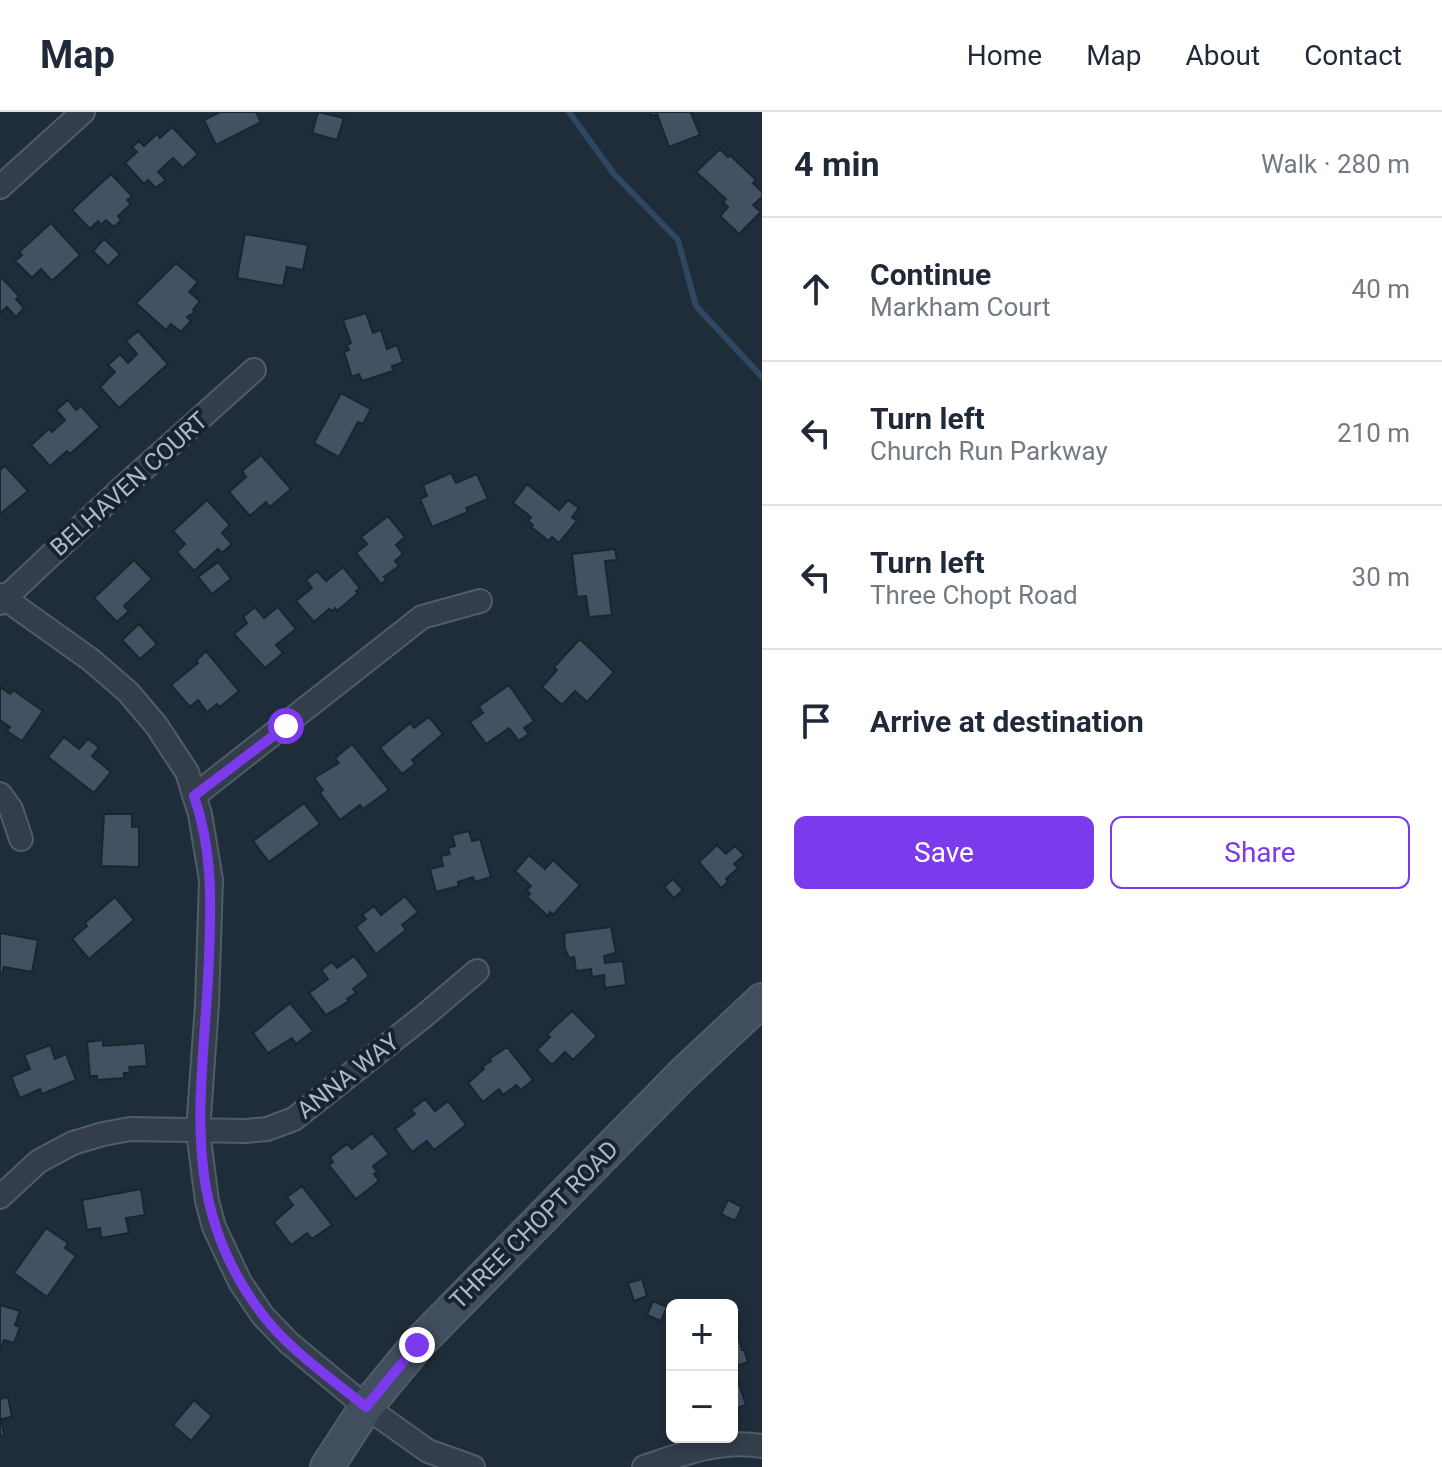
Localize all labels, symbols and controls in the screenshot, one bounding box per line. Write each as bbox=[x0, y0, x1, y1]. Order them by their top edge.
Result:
text: Map bbox=[40, 33, 115, 77]
text: Home bbox=[967, 39, 1042, 72]
text: Map bbox=[1086, 39, 1142, 72]
text: About bbox=[1186, 39, 1260, 72]
text: Contact bbox=[1304, 39, 1402, 72]
text: 4 min bbox=[794, 144, 879, 184]
text: Walk · 280 m bbox=[1261, 149, 1410, 179]
text: Continue bbox=[870, 257, 991, 292]
icon: ahead bbox=[794, 267, 838, 311]
text: 40 m bbox=[1352, 274, 1410, 304]
text: Markham Court bbox=[870, 292, 1051, 322]
text: Turn left bbox=[870, 401, 985, 436]
street label: BELHAVEN COURT bbox=[45, 406, 213, 562]
icon: left bbox=[794, 411, 838, 455]
text: 210 m bbox=[1337, 418, 1410, 448]
text: Church Run Parkway bbox=[870, 436, 1108, 466]
text: Turn left bbox=[870, 545, 985, 580]
icon: left bbox=[794, 555, 838, 599]
text: 30 m bbox=[1352, 562, 1410, 592]
text: Three Chopt Road bbox=[870, 580, 1078, 610]
icon: arrive bbox=[794, 699, 838, 743]
text: Arrive at destination bbox=[870, 704, 1144, 739]
route start bbox=[268, 708, 304, 744]
button: Save bbox=[794, 816, 1094, 889]
button: Share bbox=[1110, 816, 1410, 889]
street label: ANNA WAY bbox=[292, 1027, 405, 1124]
street label: THREE CHOPT ROAD bbox=[444, 1135, 624, 1315]
map controls bbox=[666, 1299, 738, 1443]
button: + bbox=[666, 1299, 738, 1371]
route end bbox=[399, 1327, 435, 1363]
button: − bbox=[666, 1371, 738, 1443]

